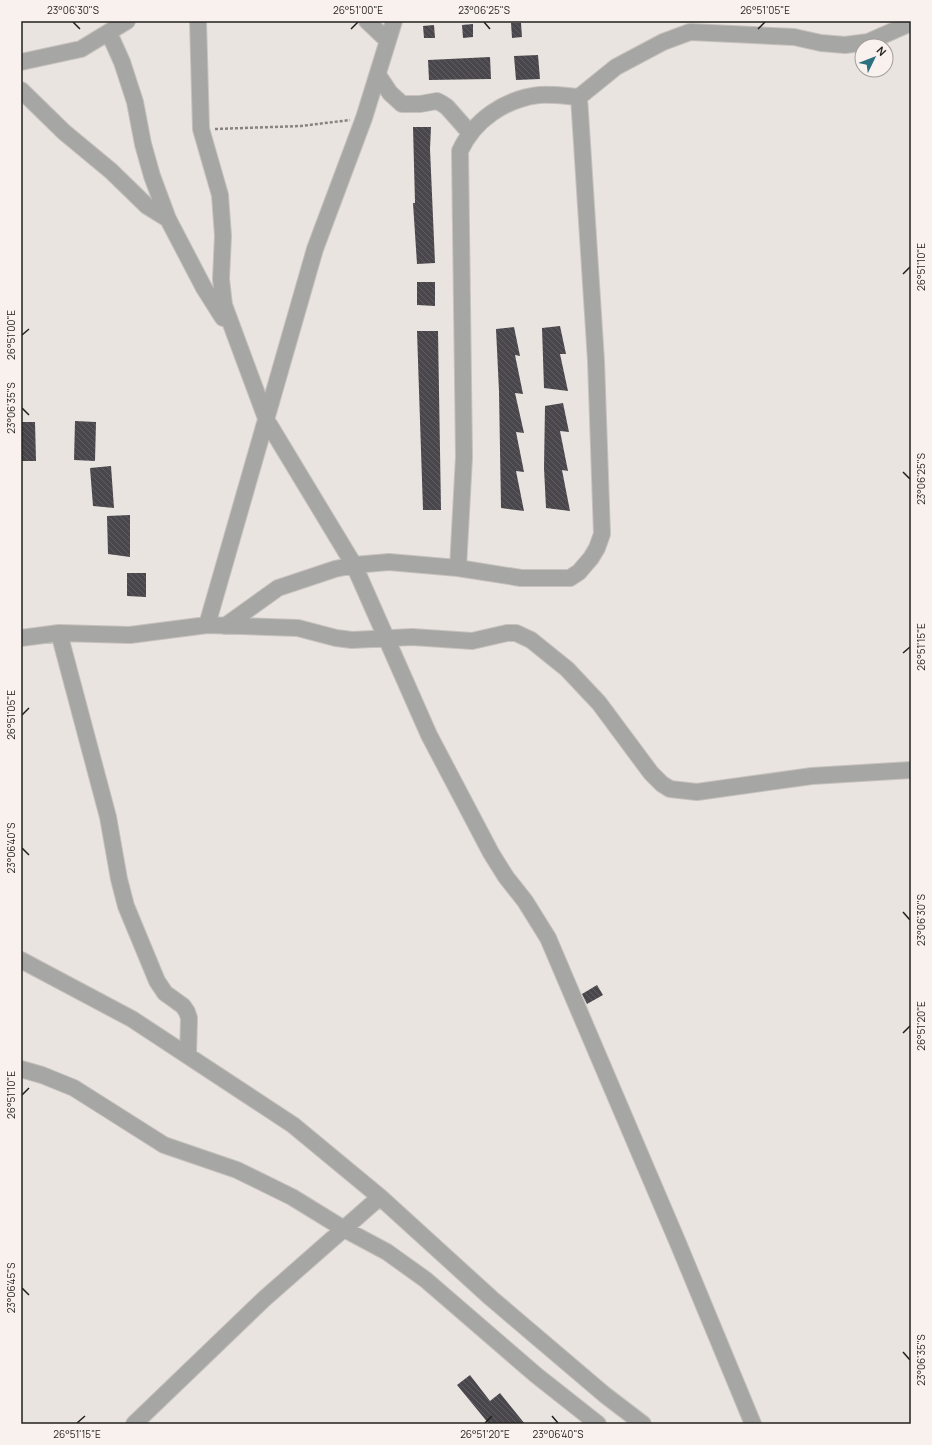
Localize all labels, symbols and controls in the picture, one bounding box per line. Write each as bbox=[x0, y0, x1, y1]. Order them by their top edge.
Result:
text: 23°06'30"S bbox=[47, 3, 99, 17]
text: 26°51'00"E bbox=[333, 3, 383, 17]
text: 23°06'25"S bbox=[458, 3, 510, 17]
text: 26°51'05"E bbox=[740, 3, 790, 17]
north arrow bbox=[854, 38, 894, 78]
text: N bbox=[873, 43, 890, 59]
text: 26°51'10"E bbox=[914, 243, 928, 291]
text: 26°51'00"E bbox=[4, 310, 18, 360]
text: 23°06'35"S bbox=[4, 382, 18, 434]
text: 23°06'25"S bbox=[914, 453, 928, 505]
text: 26°51'15"E bbox=[914, 623, 928, 671]
text: 26°51'05"E bbox=[4, 690, 18, 740]
text: 23°06'40"S bbox=[4, 822, 18, 874]
text: 23°06'30"S bbox=[914, 894, 928, 946]
text: 26°51'20"E bbox=[914, 1001, 928, 1051]
text: 26°51'10"E bbox=[4, 1071, 18, 1119]
text: 23°06'45"S bbox=[4, 1263, 18, 1313]
text: 23°06'35"S bbox=[914, 1334, 928, 1386]
text: 26°51'15"E bbox=[53, 1427, 101, 1441]
text: 26°51'20"E bbox=[460, 1427, 510, 1441]
text: 23°06'40"S bbox=[532, 1427, 584, 1441]

